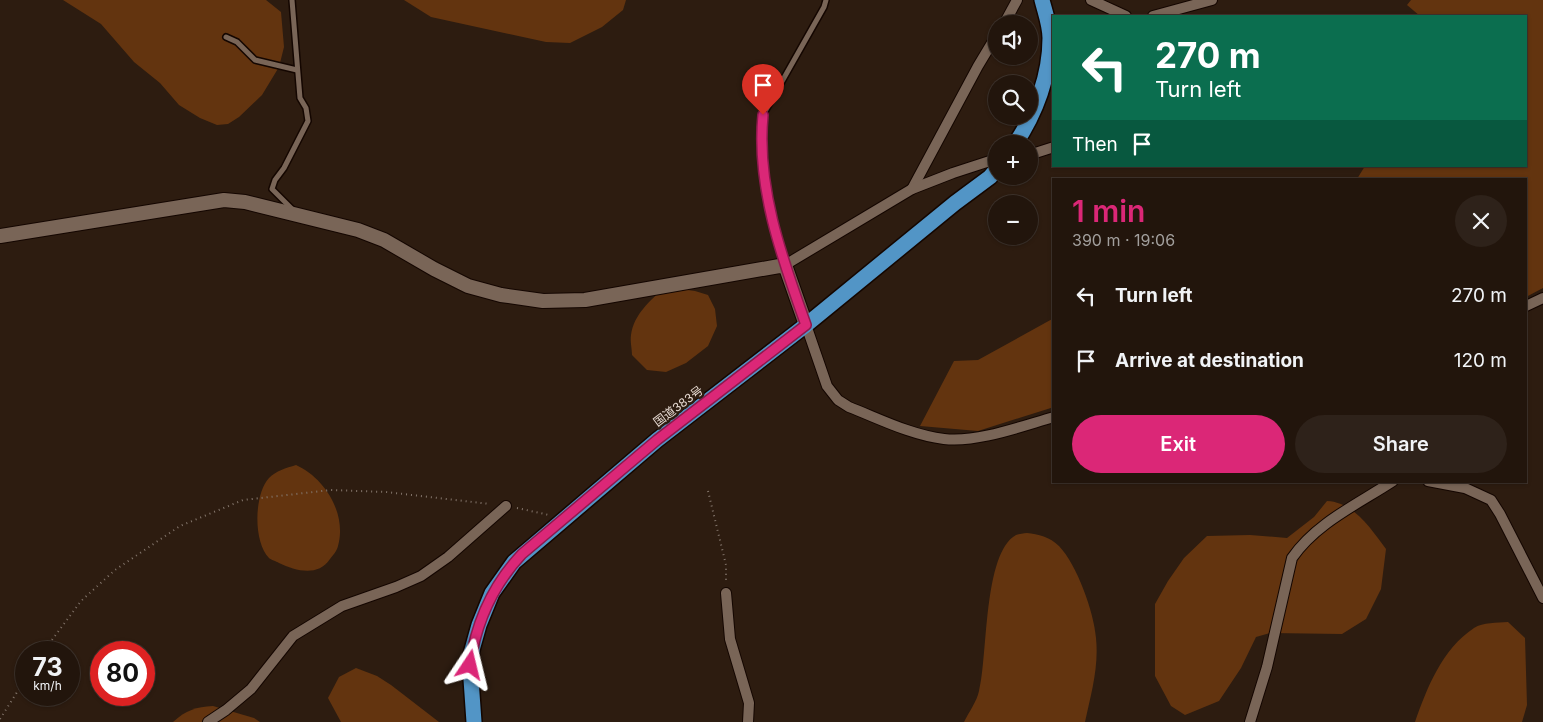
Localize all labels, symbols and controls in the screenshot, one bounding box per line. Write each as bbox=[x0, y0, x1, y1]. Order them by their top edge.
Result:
map controls bbox=[988, 15, 1038, 245]
button: sound bbox=[988, 15, 1038, 65]
text: 270 m bbox=[1155, 34, 1261, 76]
icon: left bbox=[1072, 35, 1137, 100]
pin bbox=[742, 64, 784, 115]
icon: arrive bbox=[749, 71, 777, 99]
button: search bbox=[988, 75, 1038, 125]
text: Turn left bbox=[1155, 76, 1241, 102]
icon: arrive bbox=[1128, 130, 1156, 158]
text: Then bbox=[1072, 133, 1118, 156]
button: + bbox=[988, 135, 1038, 185]
text: 1 min bbox=[1072, 193, 1145, 229]
button: − bbox=[988, 195, 1038, 245]
button: close bbox=[1455, 195, 1507, 247]
text: 390 m · 19:06 bbox=[1072, 230, 1175, 250]
icon: left bbox=[1072, 282, 1100, 310]
text: Turn left bbox=[1115, 284, 1193, 307]
text: 270 m bbox=[1451, 284, 1507, 307]
icon: arrive bbox=[1072, 347, 1100, 375]
text: Arrive at destination bbox=[1115, 349, 1304, 372]
text: 120 m bbox=[1454, 349, 1507, 372]
street label: 国道383号 bbox=[650, 382, 706, 430]
button: Exit bbox=[1072, 415, 1285, 473]
button: Share bbox=[1295, 415, 1507, 473]
position arrow bbox=[443, 638, 495, 690]
speed limit sign: 80 bbox=[90, 641, 155, 706]
text: 73 bbox=[32, 652, 63, 682]
text: km/h bbox=[33, 678, 62, 693]

